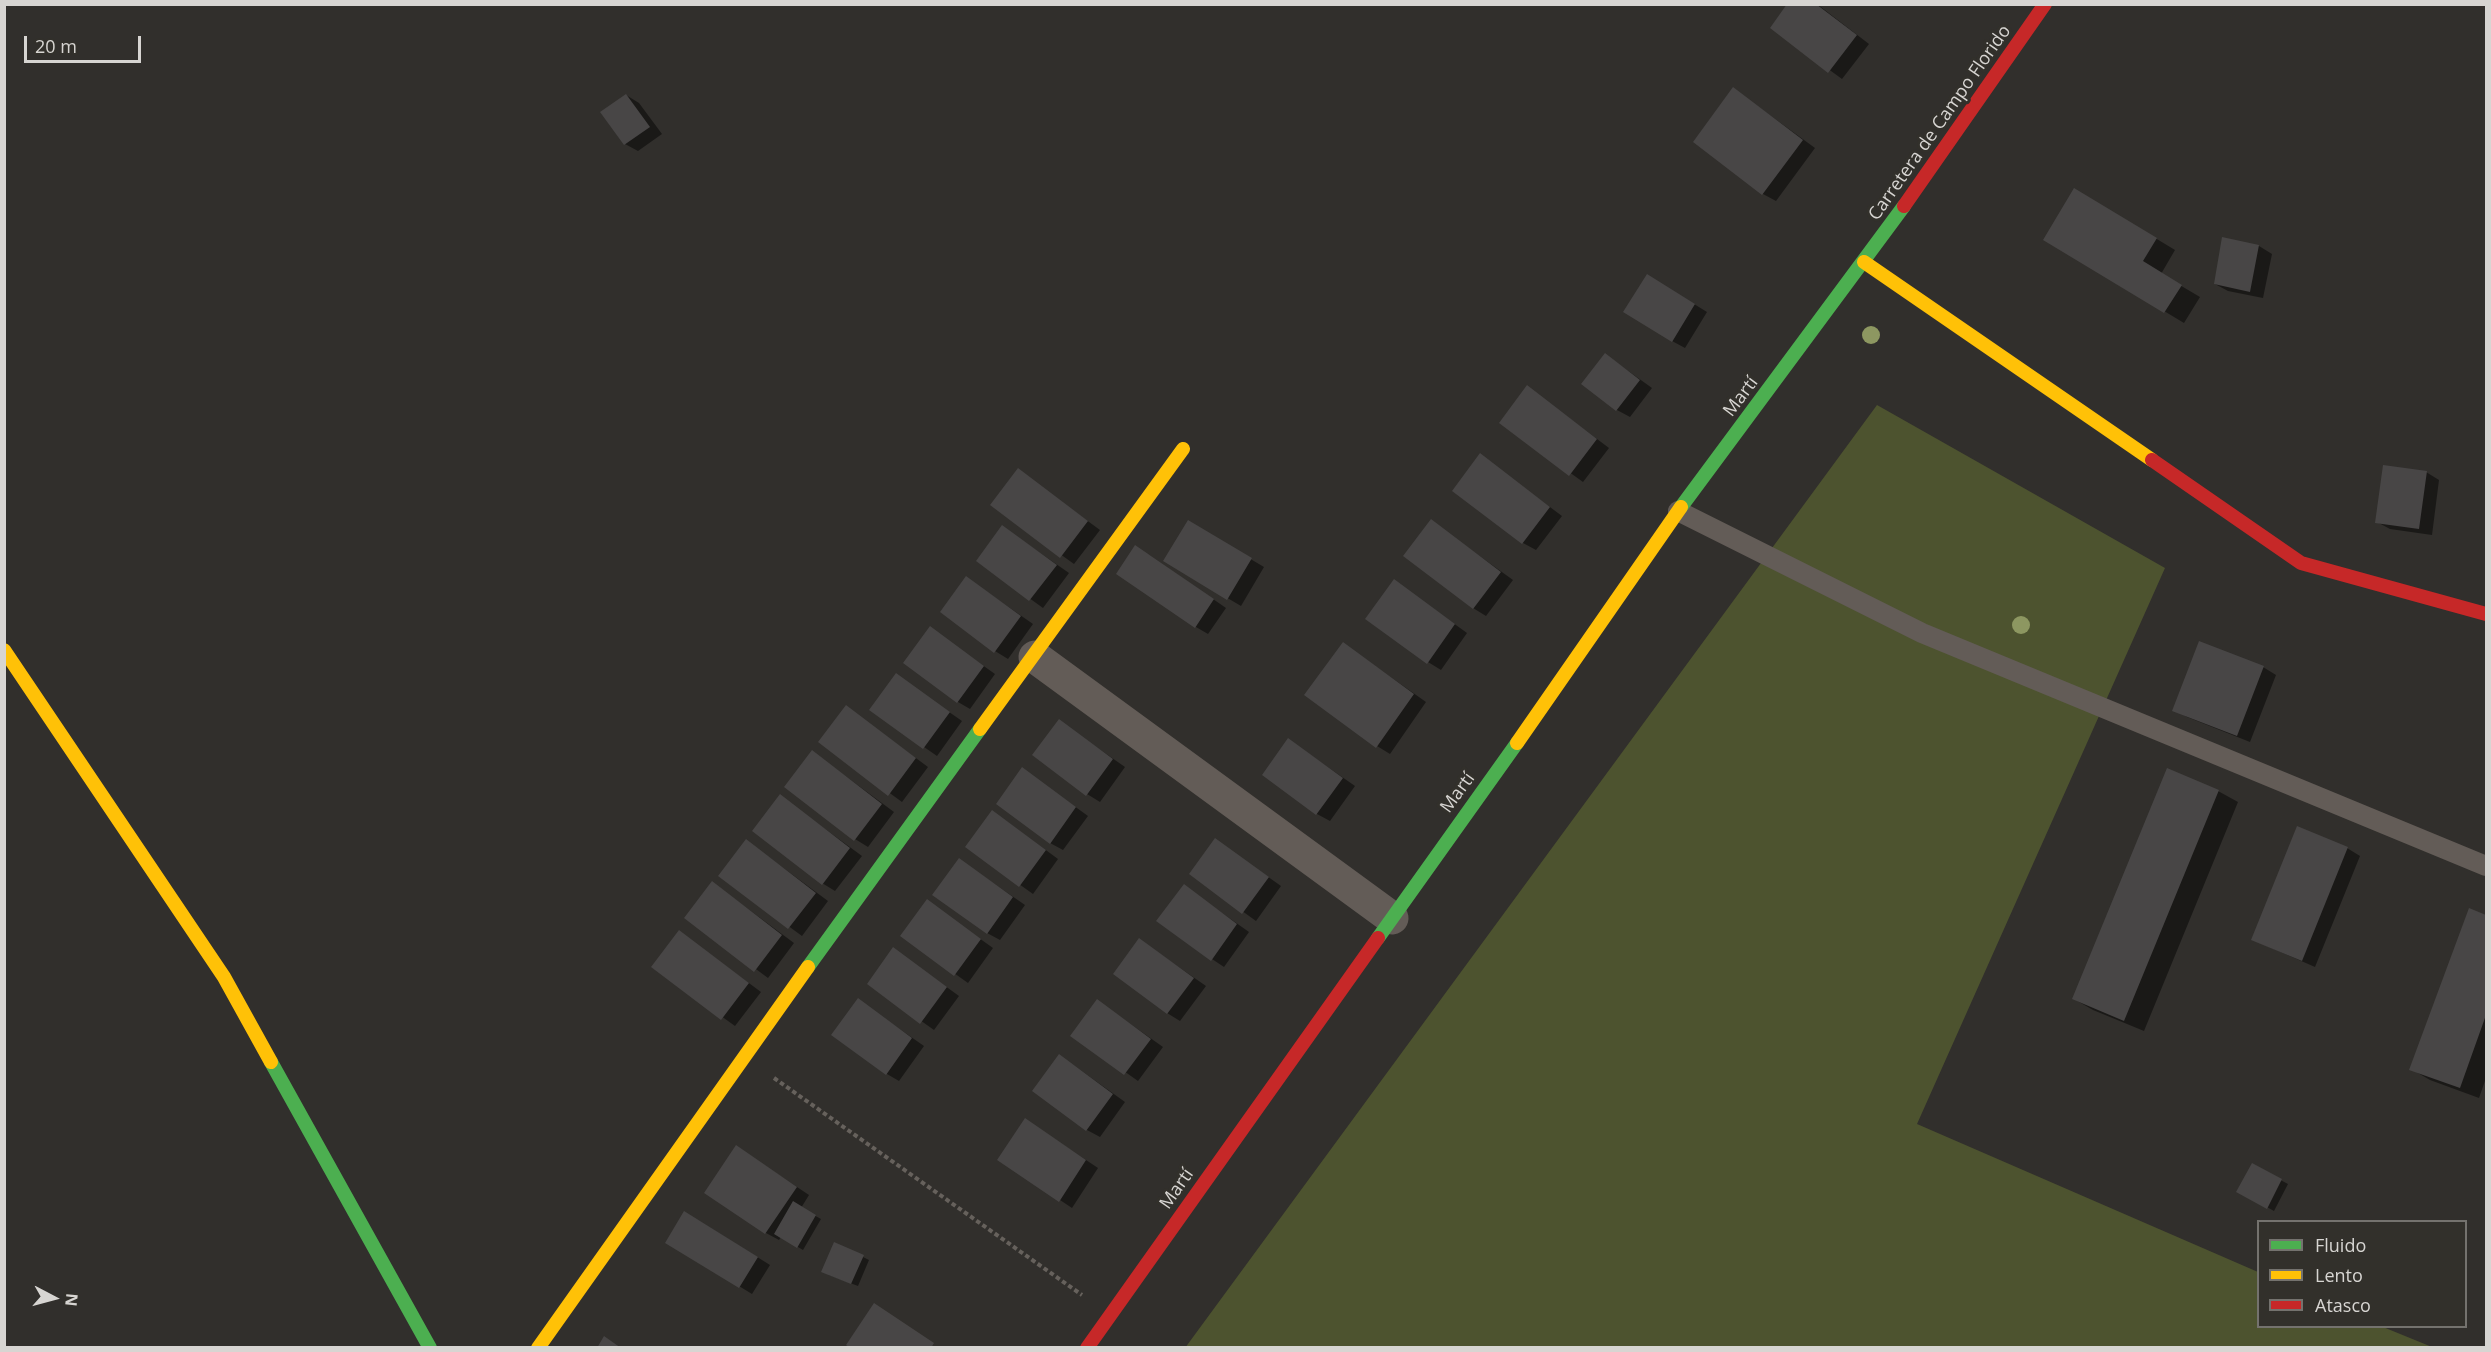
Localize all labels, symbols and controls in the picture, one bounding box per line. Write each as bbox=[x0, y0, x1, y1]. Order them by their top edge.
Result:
street label: Carretera de Campo Florido bbox=[1864, 21, 2016, 225]
scale bar bbox=[27, 24, 144, 62]
text: 20 m bbox=[35, 34, 77, 58]
street label: Martí bbox=[1719, 373, 1763, 421]
street label: Martí bbox=[1436, 769, 1480, 817]
street label: Martí bbox=[1155, 1165, 1199, 1213]
legend bbox=[2257, 1220, 2467, 1328]
text: Fluido bbox=[2315, 1233, 2366, 1257]
text: Lento bbox=[2315, 1263, 2363, 1287]
north arrow bbox=[24, 1268, 84, 1328]
text: N bbox=[60, 1292, 84, 1307]
text: Atasco bbox=[2315, 1293, 2371, 1317]

